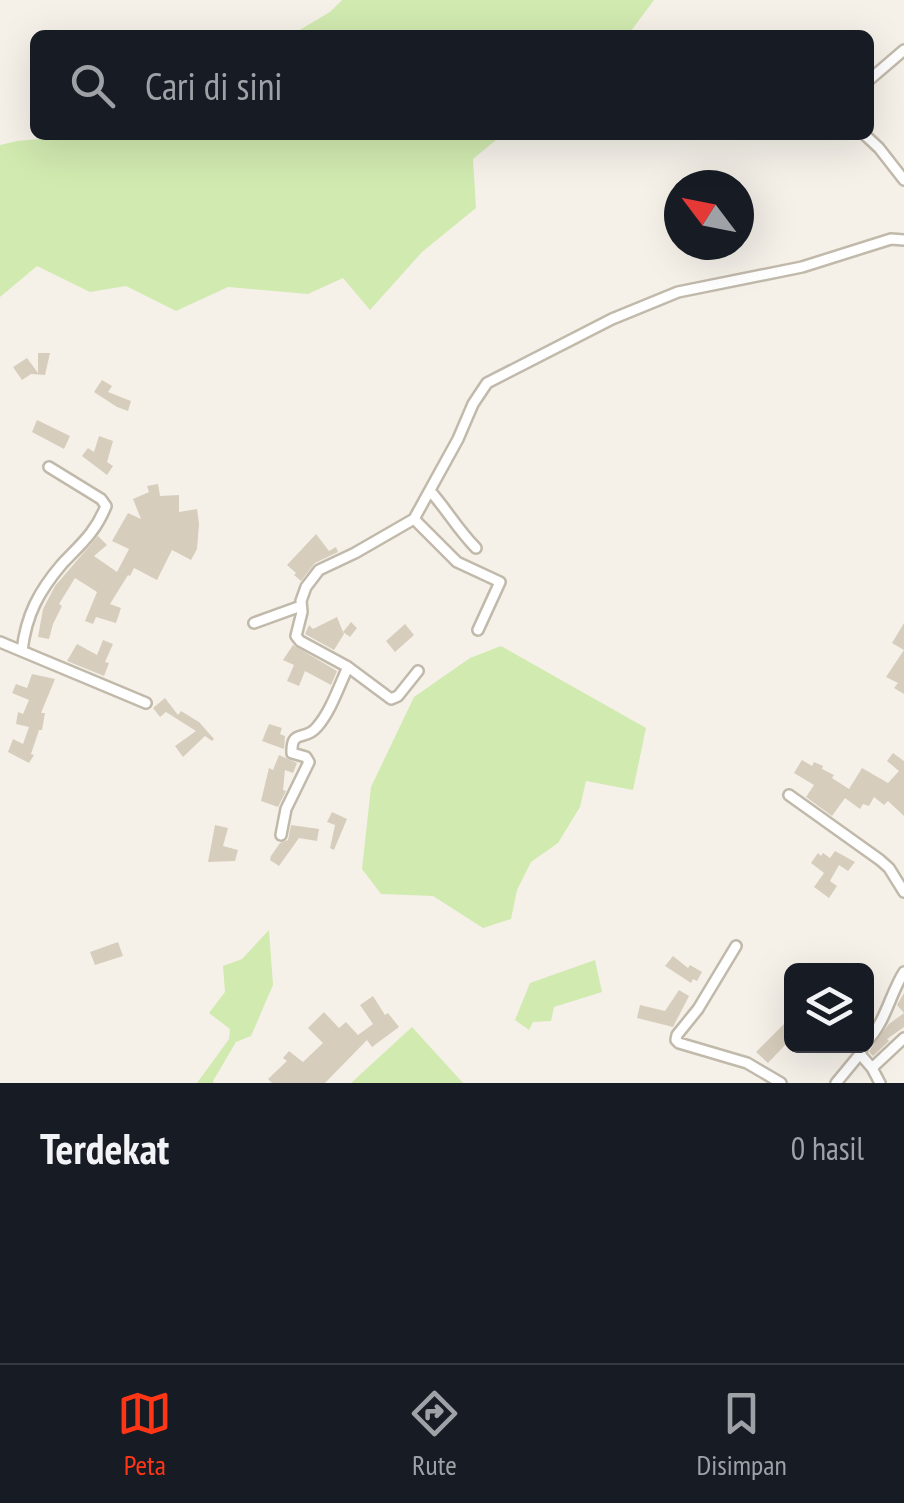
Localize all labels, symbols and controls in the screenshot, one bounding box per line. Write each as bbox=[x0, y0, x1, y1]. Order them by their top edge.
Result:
search box bbox=[30, 30, 874, 140]
icon: search bbox=[65, 58, 120, 113]
text: Cari di sini bbox=[145, 61, 283, 110]
north arrow bbox=[664, 170, 754, 260]
map controls bbox=[784, 963, 874, 1053]
button: layers bbox=[784, 963, 874, 1053]
text: Terdekat bbox=[40, 1121, 169, 1176]
text: 0 hasil bbox=[791, 1127, 864, 1169]
tab: Peta bbox=[117, 1386, 172, 1483]
tab: Rute bbox=[407, 1386, 462, 1483]
tab: Disimpan bbox=[696, 1386, 787, 1483]

